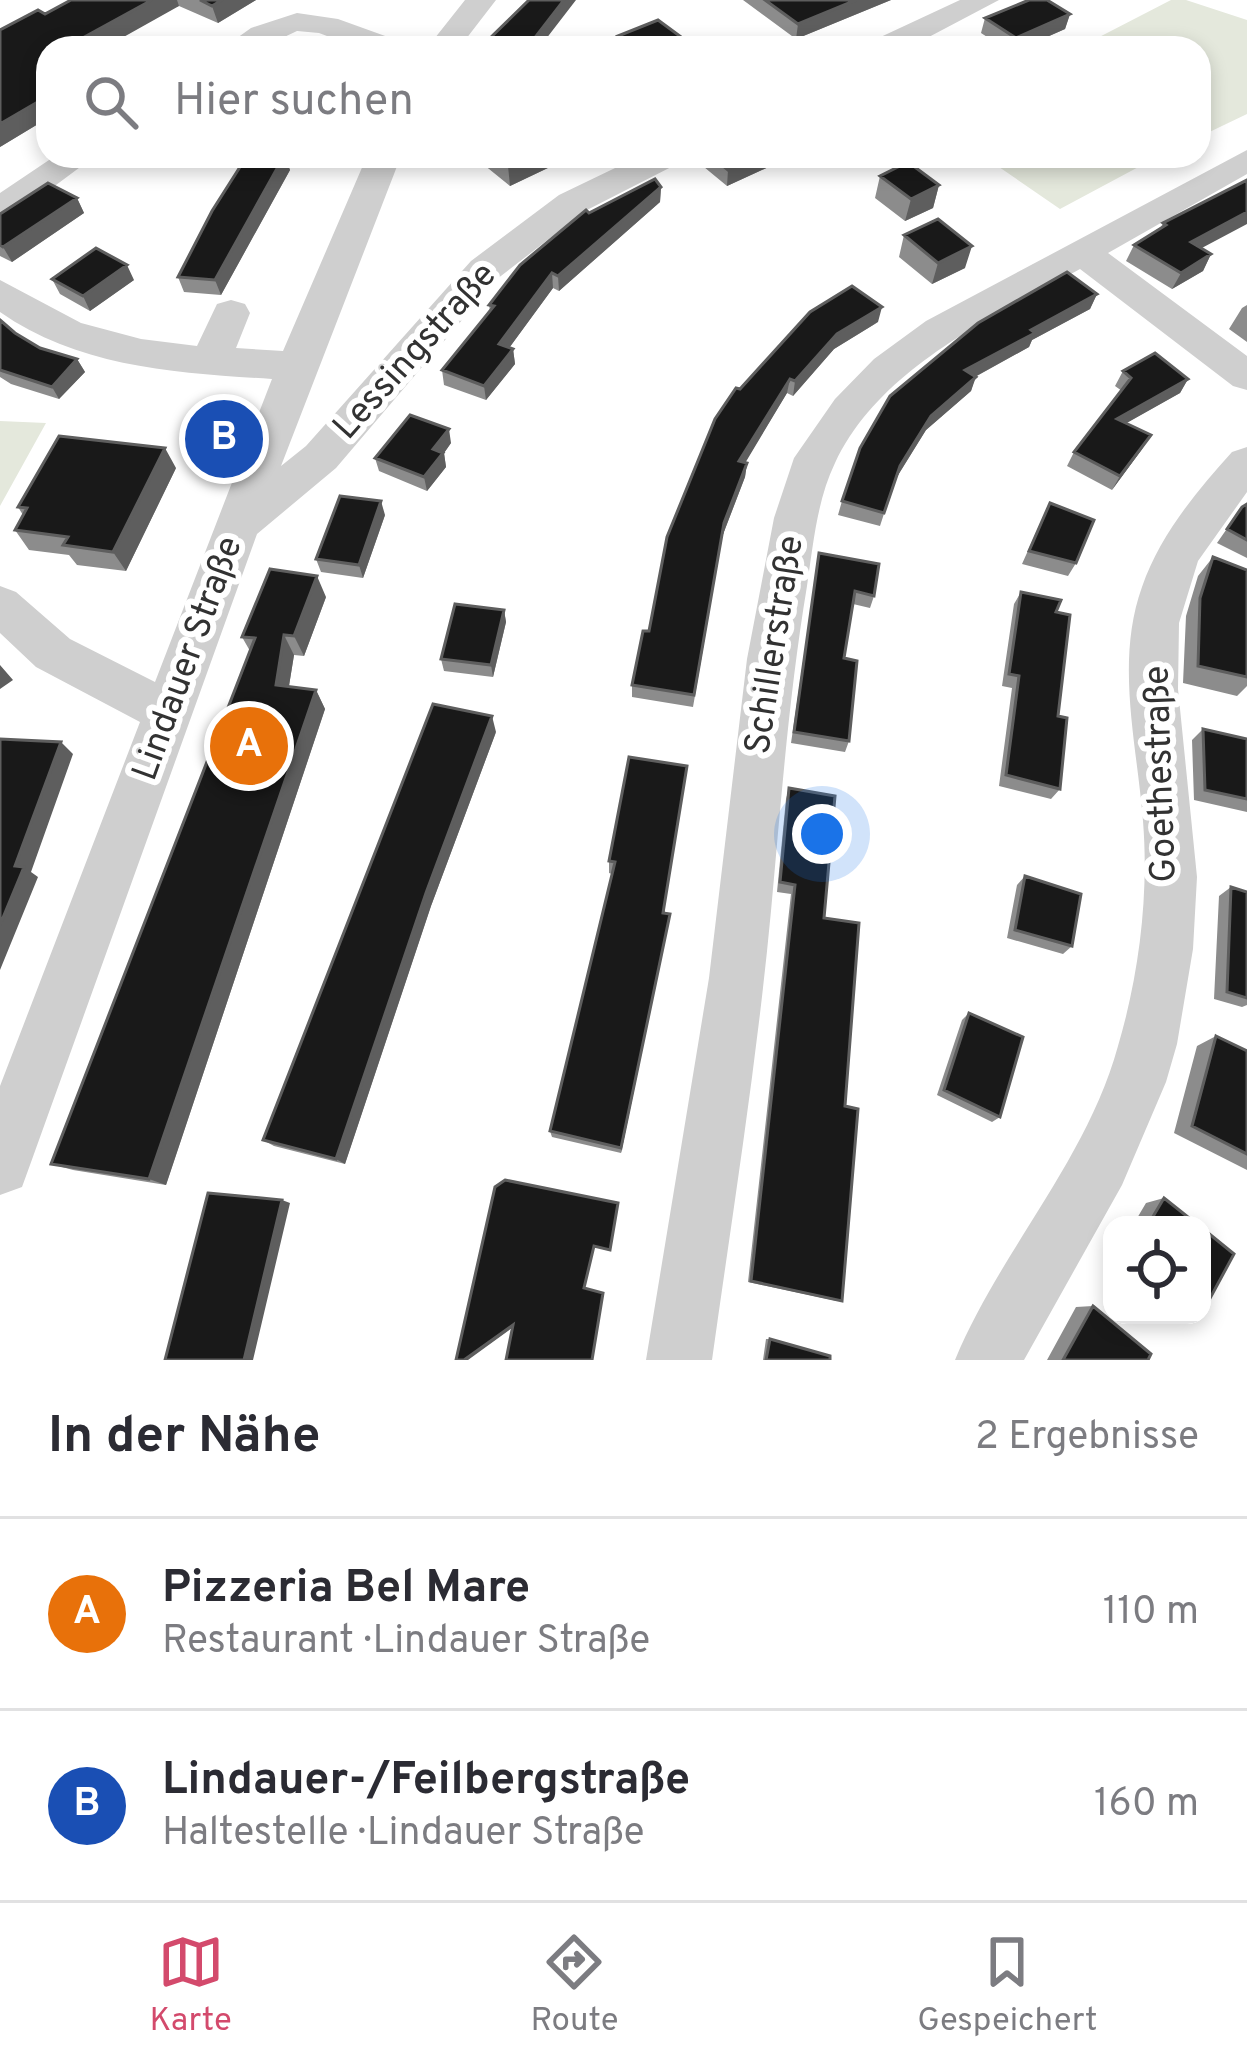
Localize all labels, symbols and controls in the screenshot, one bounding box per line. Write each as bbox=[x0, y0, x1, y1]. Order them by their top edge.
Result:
search box bbox=[36, 36, 1211, 168]
icon: search bbox=[78, 69, 144, 135]
text: Hier suchen bbox=[174, 74, 414, 131]
street label: Lessingstraße bbox=[324, 254, 508, 450]
pin: B bbox=[185, 394, 263, 484]
street label: Lindauer Straße bbox=[124, 531, 254, 787]
street label: Schillerstraße bbox=[736, 532, 816, 758]
street label: Goethestraße bbox=[1135, 665, 1189, 883]
pin: A bbox=[210, 701, 288, 791]
your location bbox=[792, 804, 852, 864]
map controls bbox=[1103, 1216, 1211, 1324]
button: locate bbox=[1103, 1216, 1211, 1324]
text: In der Nähe bbox=[48, 1406, 320, 1471]
text: 2 Ergebnisse bbox=[975, 1414, 1199, 1463]
text: Pizzeria Bel Mare bbox=[162, 1561, 530, 1618]
text: A bbox=[73, 1589, 101, 1638]
text: 110 m bbox=[1103, 1589, 1199, 1638]
text: Restaurant · Lindauer Straße bbox=[162, 1618, 650, 1667]
text: Lindauer-/Feilbergstraße bbox=[162, 1753, 690, 1810]
text: B bbox=[74, 1781, 100, 1830]
text: 160 m bbox=[1094, 1781, 1199, 1830]
text: Haltestelle · Lindauer Straße bbox=[162, 1810, 645, 1859]
tab: Karte bbox=[149, 1929, 232, 2043]
tab: Route bbox=[530, 1929, 618, 2043]
tab: Gespeichert bbox=[917, 1929, 1098, 2043]

